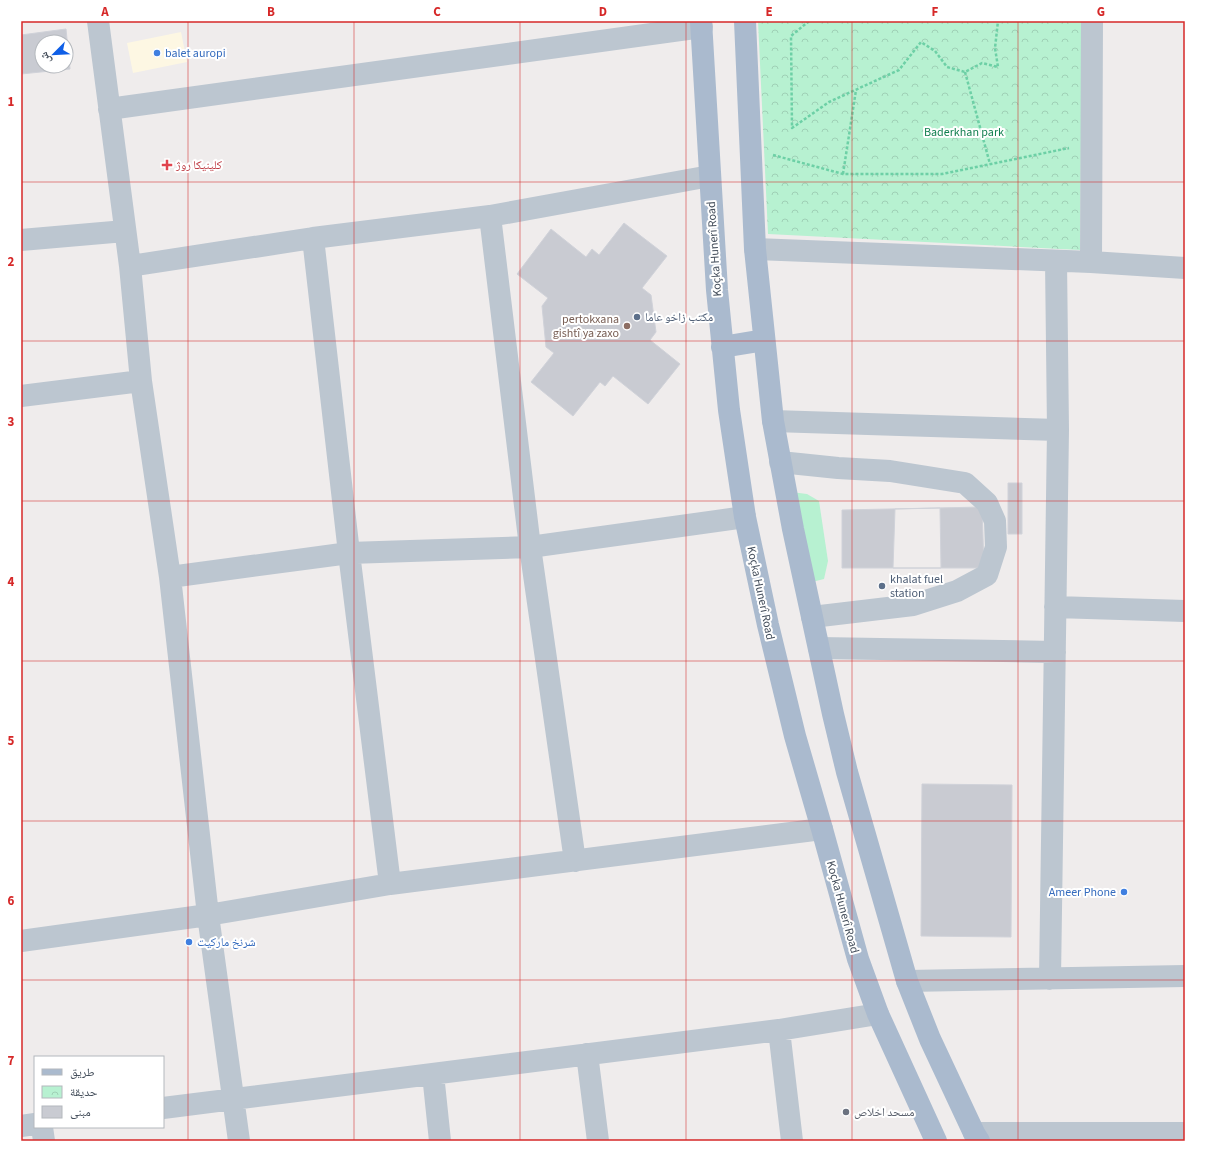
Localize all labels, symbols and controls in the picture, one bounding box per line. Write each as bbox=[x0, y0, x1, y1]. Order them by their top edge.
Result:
text: A bbox=[100, 3, 109, 21]
text: B bbox=[267, 3, 275, 21]
text: C bbox=[433, 3, 441, 21]
text: D bbox=[599, 3, 607, 21]
text: E bbox=[765, 3, 773, 21]
text: F bbox=[932, 3, 939, 21]
text: G bbox=[1097, 3, 1105, 21]
north arrow bbox=[34, 34, 74, 74]
place label: balet auropi bbox=[165, 45, 226, 62]
marker: balet auropi bbox=[152, 48, 162, 58]
text: ش bbox=[36, 49, 55, 66]
text: 1 bbox=[8, 93, 15, 111]
park label: Baderkhan park bbox=[924, 124, 1004, 141]
place label: كلينيكا روژ bbox=[175, 157, 222, 174]
marker: كلينيكا روژ bbox=[161, 159, 173, 171]
street label: Koçka Hunerî Road bbox=[703, 201, 726, 297]
text: 2 bbox=[8, 253, 15, 271]
place label: مكتب زاخو عاما bbox=[645, 309, 713, 326]
place label: pertokxana gishtî ya zaxo bbox=[553, 311, 619, 342]
marker: مكتب زاخو عاما bbox=[632, 312, 642, 322]
marker: pertokxana gishtî ya zaxo bbox=[622, 321, 632, 331]
text: 3 bbox=[8, 413, 15, 431]
street label: Koçka Hunerî Road bbox=[742, 545, 779, 641]
place label: khalat fuel station bbox=[890, 571, 943, 602]
text: 4 bbox=[8, 573, 15, 591]
marker: khalat fuel station bbox=[877, 581, 887, 591]
text: 5 bbox=[8, 732, 15, 750]
street label: Koçka Hunerî Road bbox=[822, 859, 863, 955]
place label: Ameer Phone bbox=[1049, 884, 1116, 901]
marker: Ameer Phone bbox=[1119, 887, 1129, 897]
text: 6 bbox=[8, 892, 15, 910]
place label: شرنخ ماركيت bbox=[197, 934, 256, 951]
marker: شرنخ ماركيت bbox=[184, 937, 194, 947]
text: 7 bbox=[8, 1052, 15, 1070]
legend bbox=[34, 1056, 164, 1128]
text: طريق bbox=[70, 1064, 95, 1081]
text: حديقة bbox=[70, 1084, 98, 1101]
text: مبنى bbox=[70, 1104, 91, 1121]
place label: مسحد اخلاص bbox=[854, 1104, 914, 1121]
marker: مسحد اخلاص bbox=[841, 1107, 851, 1117]

